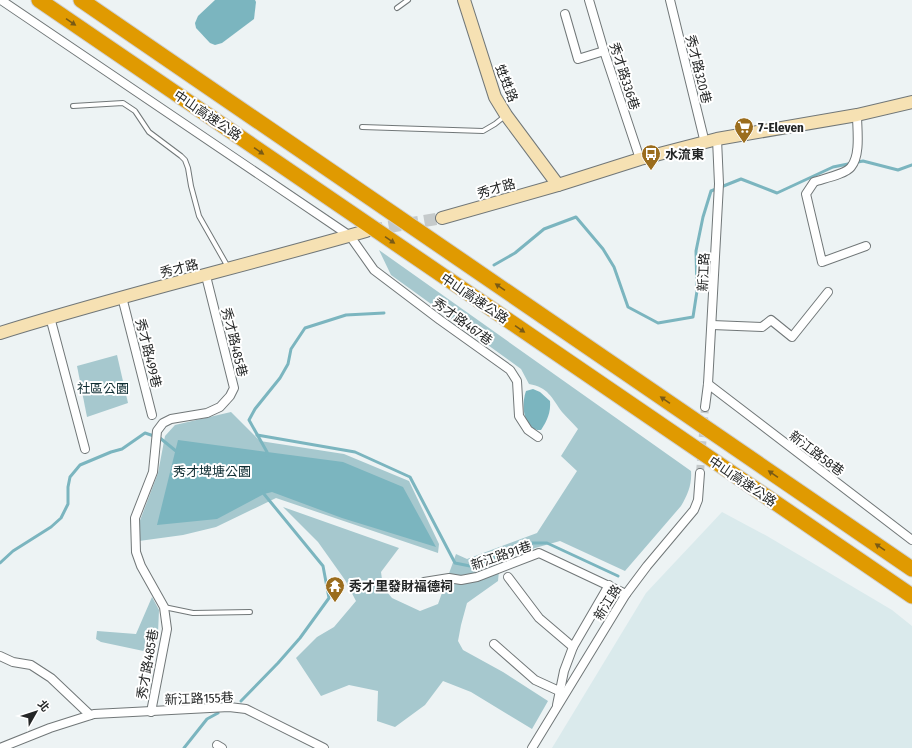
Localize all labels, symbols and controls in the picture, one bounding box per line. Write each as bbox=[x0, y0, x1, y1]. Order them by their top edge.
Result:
one-way arrow bbox=[66, 18, 76, 26]
street label: 秀才路320巷 bbox=[683, 33, 714, 105]
street label: 秀才路336巷 bbox=[607, 40, 643, 112]
street label: 甡甡路 bbox=[492, 62, 521, 104]
street label: 中山高速公路 bbox=[171, 87, 244, 143]
supermarket icon: 7-Eleven bbox=[733, 116, 755, 144]
place label: 7-Eleven bbox=[758, 120, 804, 135]
bus stop icon: 水流東 bbox=[640, 143, 662, 171]
one-way arrow bbox=[253, 147, 265, 154]
place label: 水流東 bbox=[665, 147, 704, 162]
street label: 秀才路 bbox=[475, 176, 517, 201]
one-way arrow bbox=[384, 236, 395, 244]
street label: 新江路 bbox=[695, 252, 712, 292]
street label: 秀才路 bbox=[158, 256, 200, 280]
street label: 中山高速公路 bbox=[438, 270, 511, 326]
one-way arrow bbox=[495, 283, 505, 291]
street label: 秀才路467巷 bbox=[430, 295, 495, 348]
street label: 秀才路485巷 bbox=[219, 306, 250, 378]
street label: 秀才路499巷 bbox=[133, 317, 164, 389]
one-way arrow bbox=[515, 325, 525, 333]
park label: 社區公園 bbox=[77, 381, 129, 396]
one-way arrow bbox=[660, 396, 671, 404]
street label: 新江路58巷 bbox=[786, 428, 847, 479]
street label: 中山高速公路 bbox=[706, 453, 779, 509]
park label: 秀才埤塘公園 bbox=[173, 464, 251, 479]
one-way arrow bbox=[767, 470, 778, 477]
street label: 新江路91巷 bbox=[469, 538, 533, 573]
one-way arrow bbox=[875, 543, 885, 551]
temple icon: 秀才里發財福德祠 bbox=[324, 575, 346, 603]
place label: 秀才里發財福德祠 bbox=[349, 579, 453, 594]
street label: 新江路 bbox=[591, 582, 624, 623]
street label: 秀才路485巷 bbox=[134, 628, 161, 700]
street label: 新江路155巷 bbox=[164, 690, 234, 707]
north arrow bbox=[16, 692, 56, 732]
text: 北 bbox=[35, 698, 52, 714]

